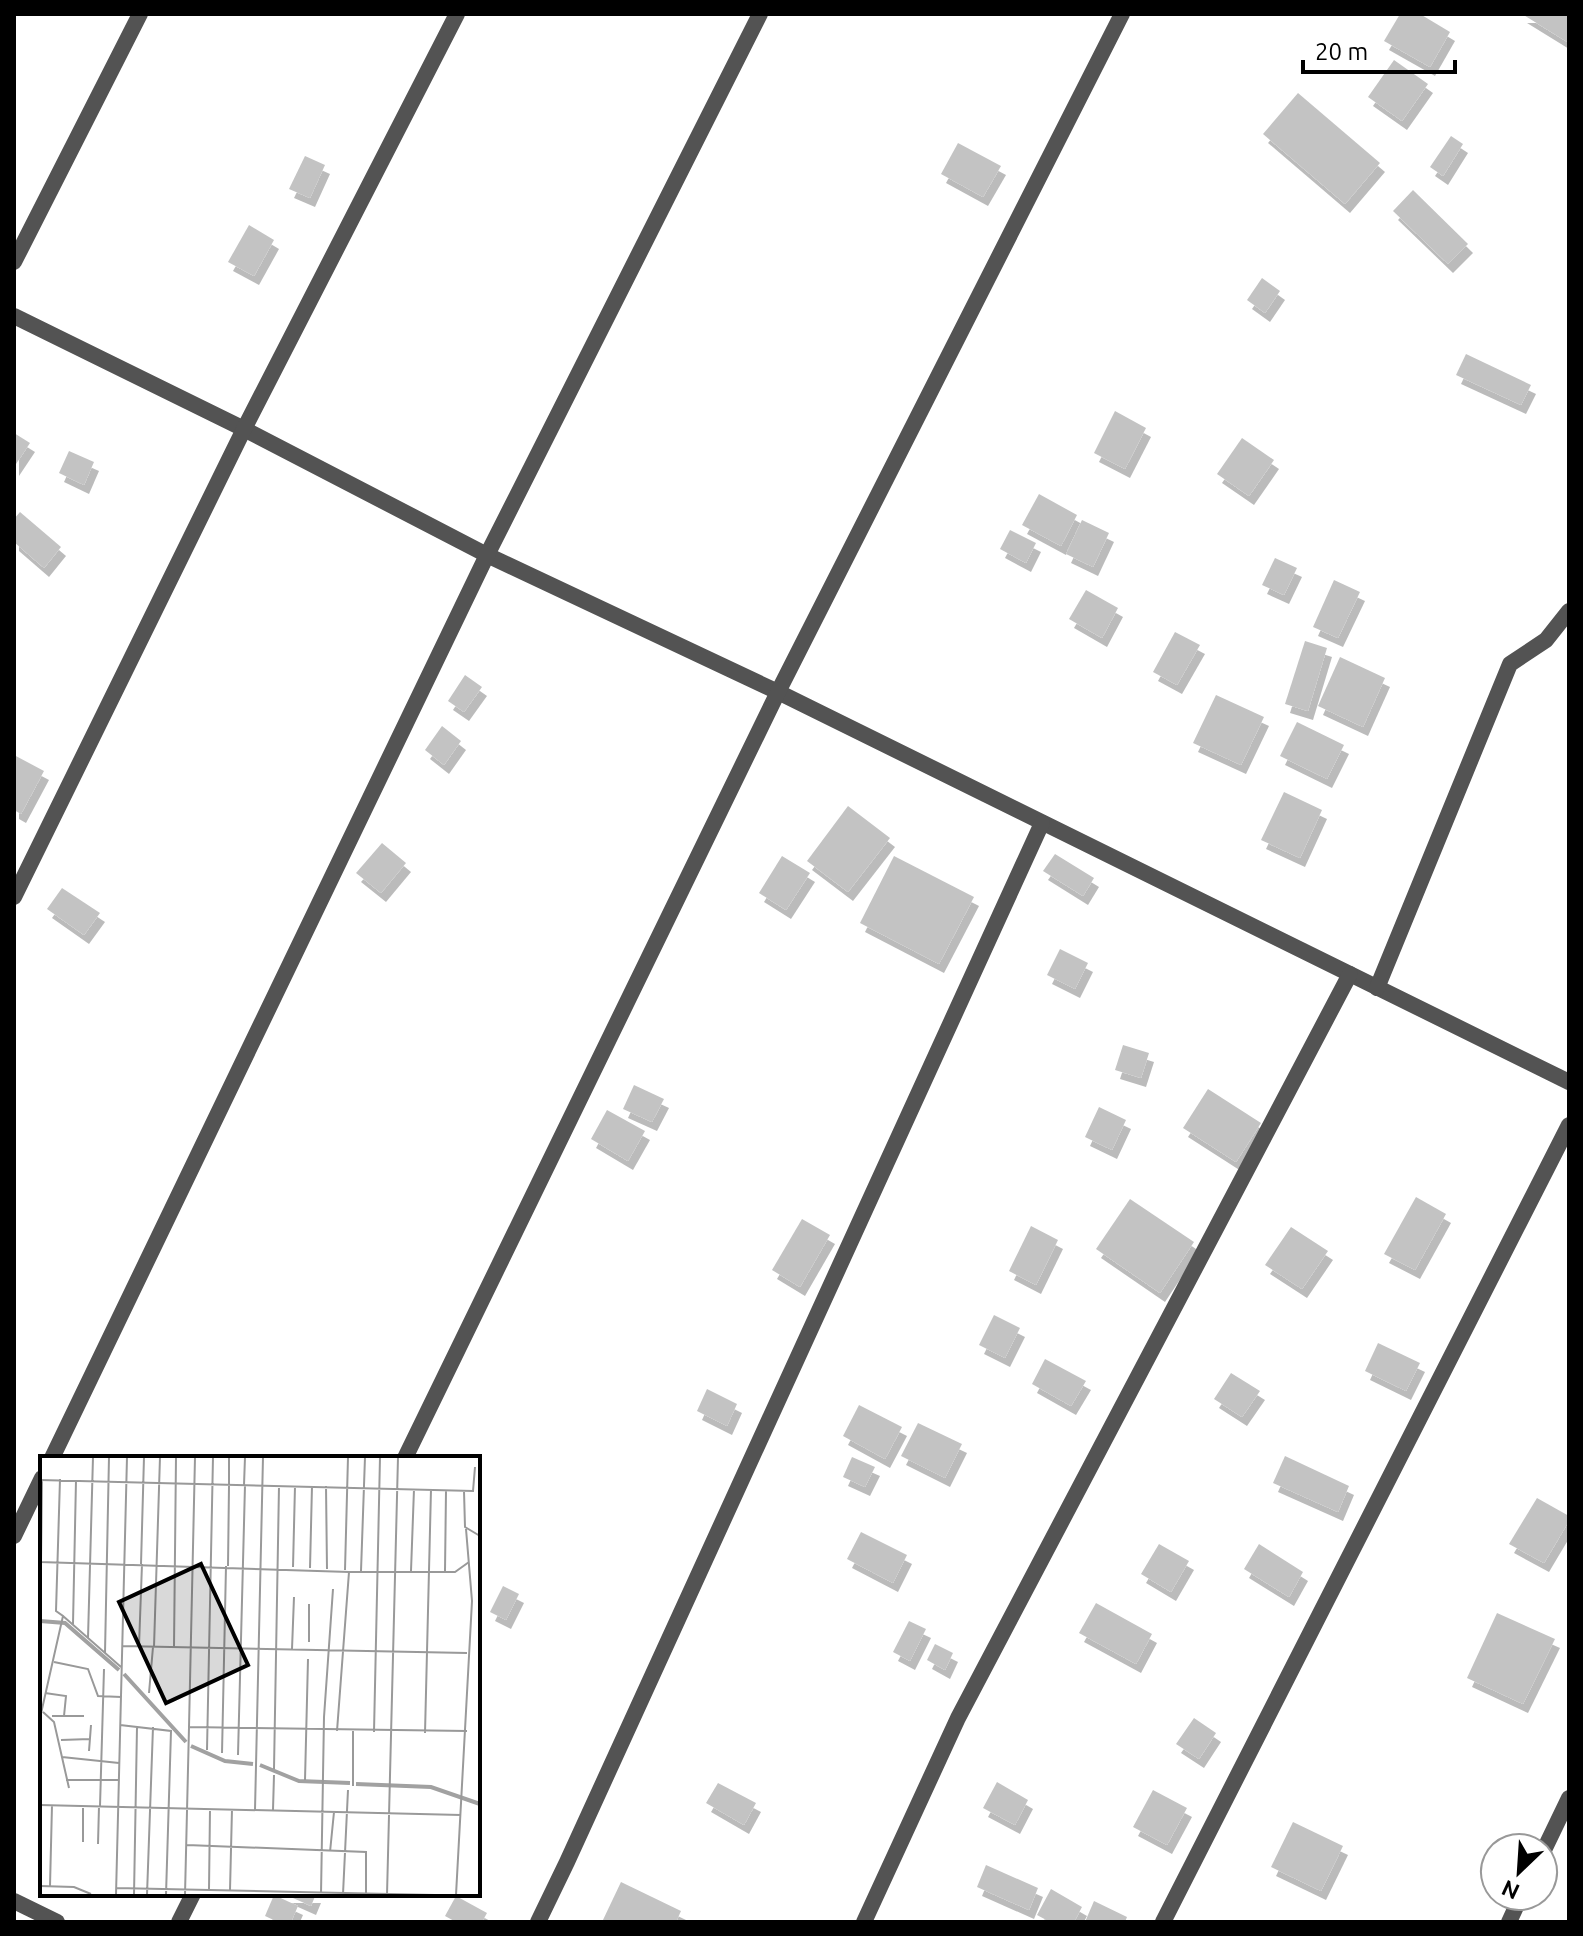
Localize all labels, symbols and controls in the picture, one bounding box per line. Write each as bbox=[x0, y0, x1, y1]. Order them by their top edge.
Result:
scale bar bbox=[1303, 24, 1455, 74]
text: 20 m bbox=[1315, 38, 1368, 65]
inset map bbox=[40, 1456, 480, 1896]
north arrow bbox=[1479, 1832, 1559, 1912]
text: N bbox=[1498, 1876, 1523, 1905]

